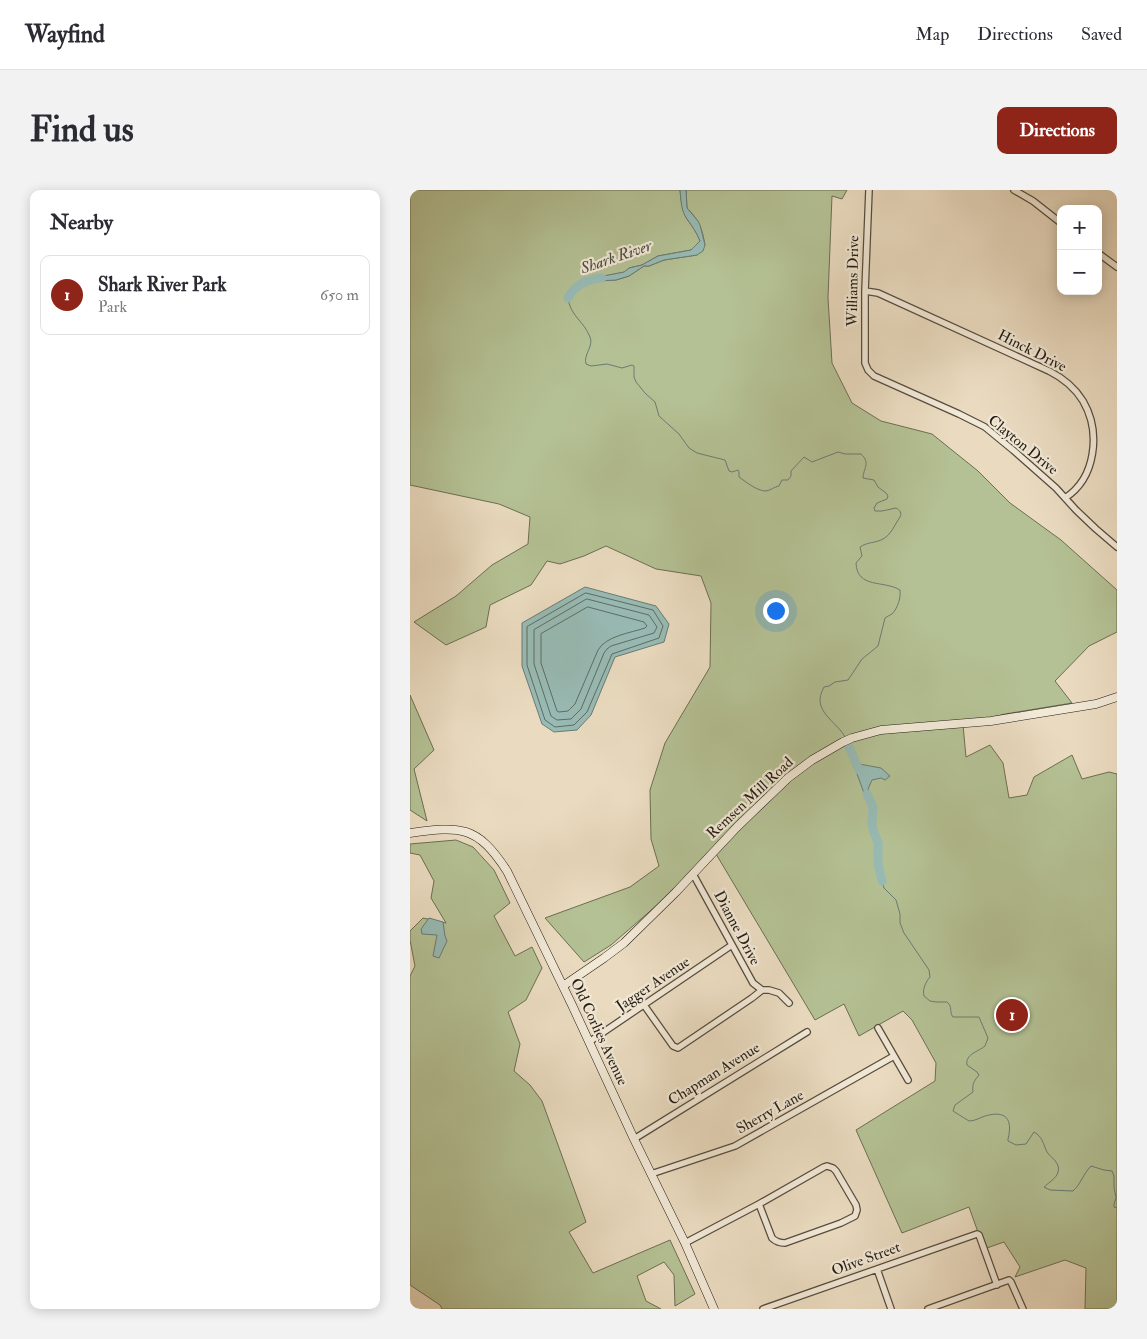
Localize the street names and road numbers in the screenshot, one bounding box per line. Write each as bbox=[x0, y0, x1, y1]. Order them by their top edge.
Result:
street label: Williams Drive bbox=[843, 235, 863, 328]
street label: Hinck Drive bbox=[994, 326, 1070, 376]
street label: Clayton Drive bbox=[984, 411, 1062, 479]
street label: Remsen Mill Road bbox=[703, 753, 798, 843]
street label: Dianne Drive bbox=[709, 888, 765, 968]
street label: Jagger Avenue bbox=[612, 952, 694, 1017]
street label: Old Corlies Avenue bbox=[566, 975, 632, 1089]
street label: Chapman Avenue bbox=[665, 1038, 764, 1111]
street label: Sherry Lane bbox=[733, 1086, 807, 1138]
street label: Olive Street bbox=[829, 1238, 903, 1280]

